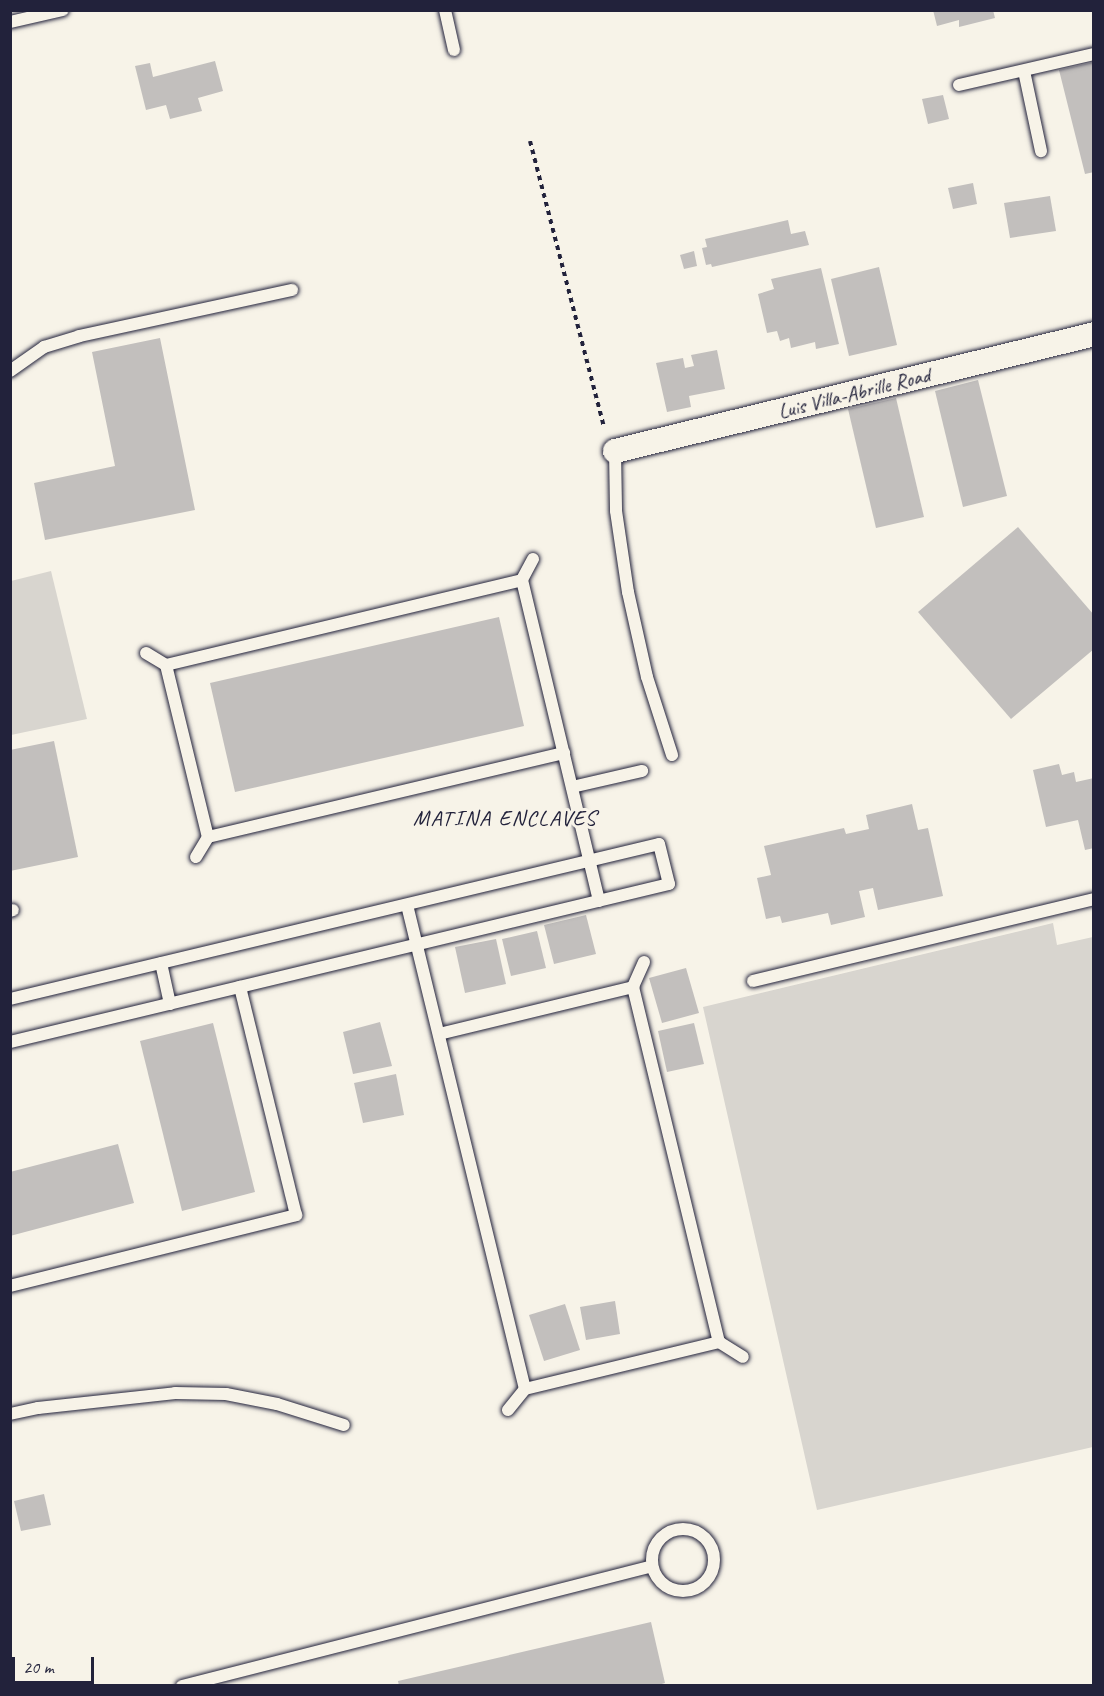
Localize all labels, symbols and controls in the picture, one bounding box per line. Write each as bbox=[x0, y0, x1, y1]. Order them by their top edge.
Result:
street label: Luis Villa-Abrille Road bbox=[776, 362, 932, 424]
district label: MATINA ENCLAVES bbox=[413, 806, 597, 832]
scale bar bbox=[15, 1645, 98, 1683]
text: 20 m bbox=[23, 1656, 54, 1678]

